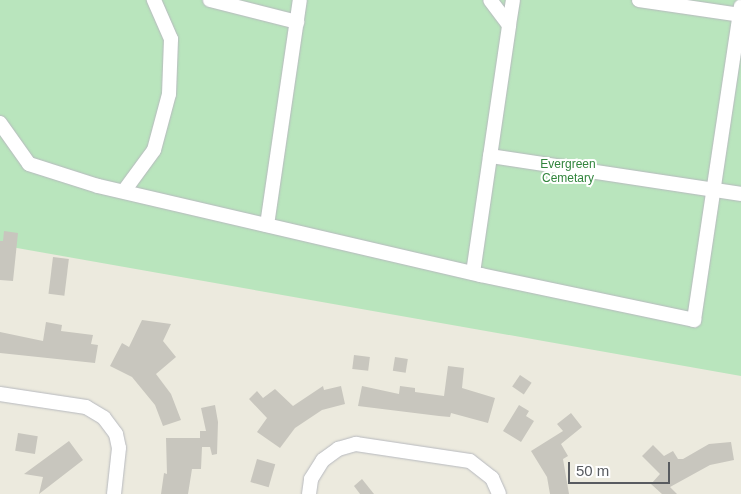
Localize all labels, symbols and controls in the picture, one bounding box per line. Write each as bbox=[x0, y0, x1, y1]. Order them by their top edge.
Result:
park label: Evergreen Cemetary bbox=[540, 158, 596, 186]
scale bar bbox=[571, 452, 674, 484]
text: 50 m bbox=[576, 462, 609, 479]

